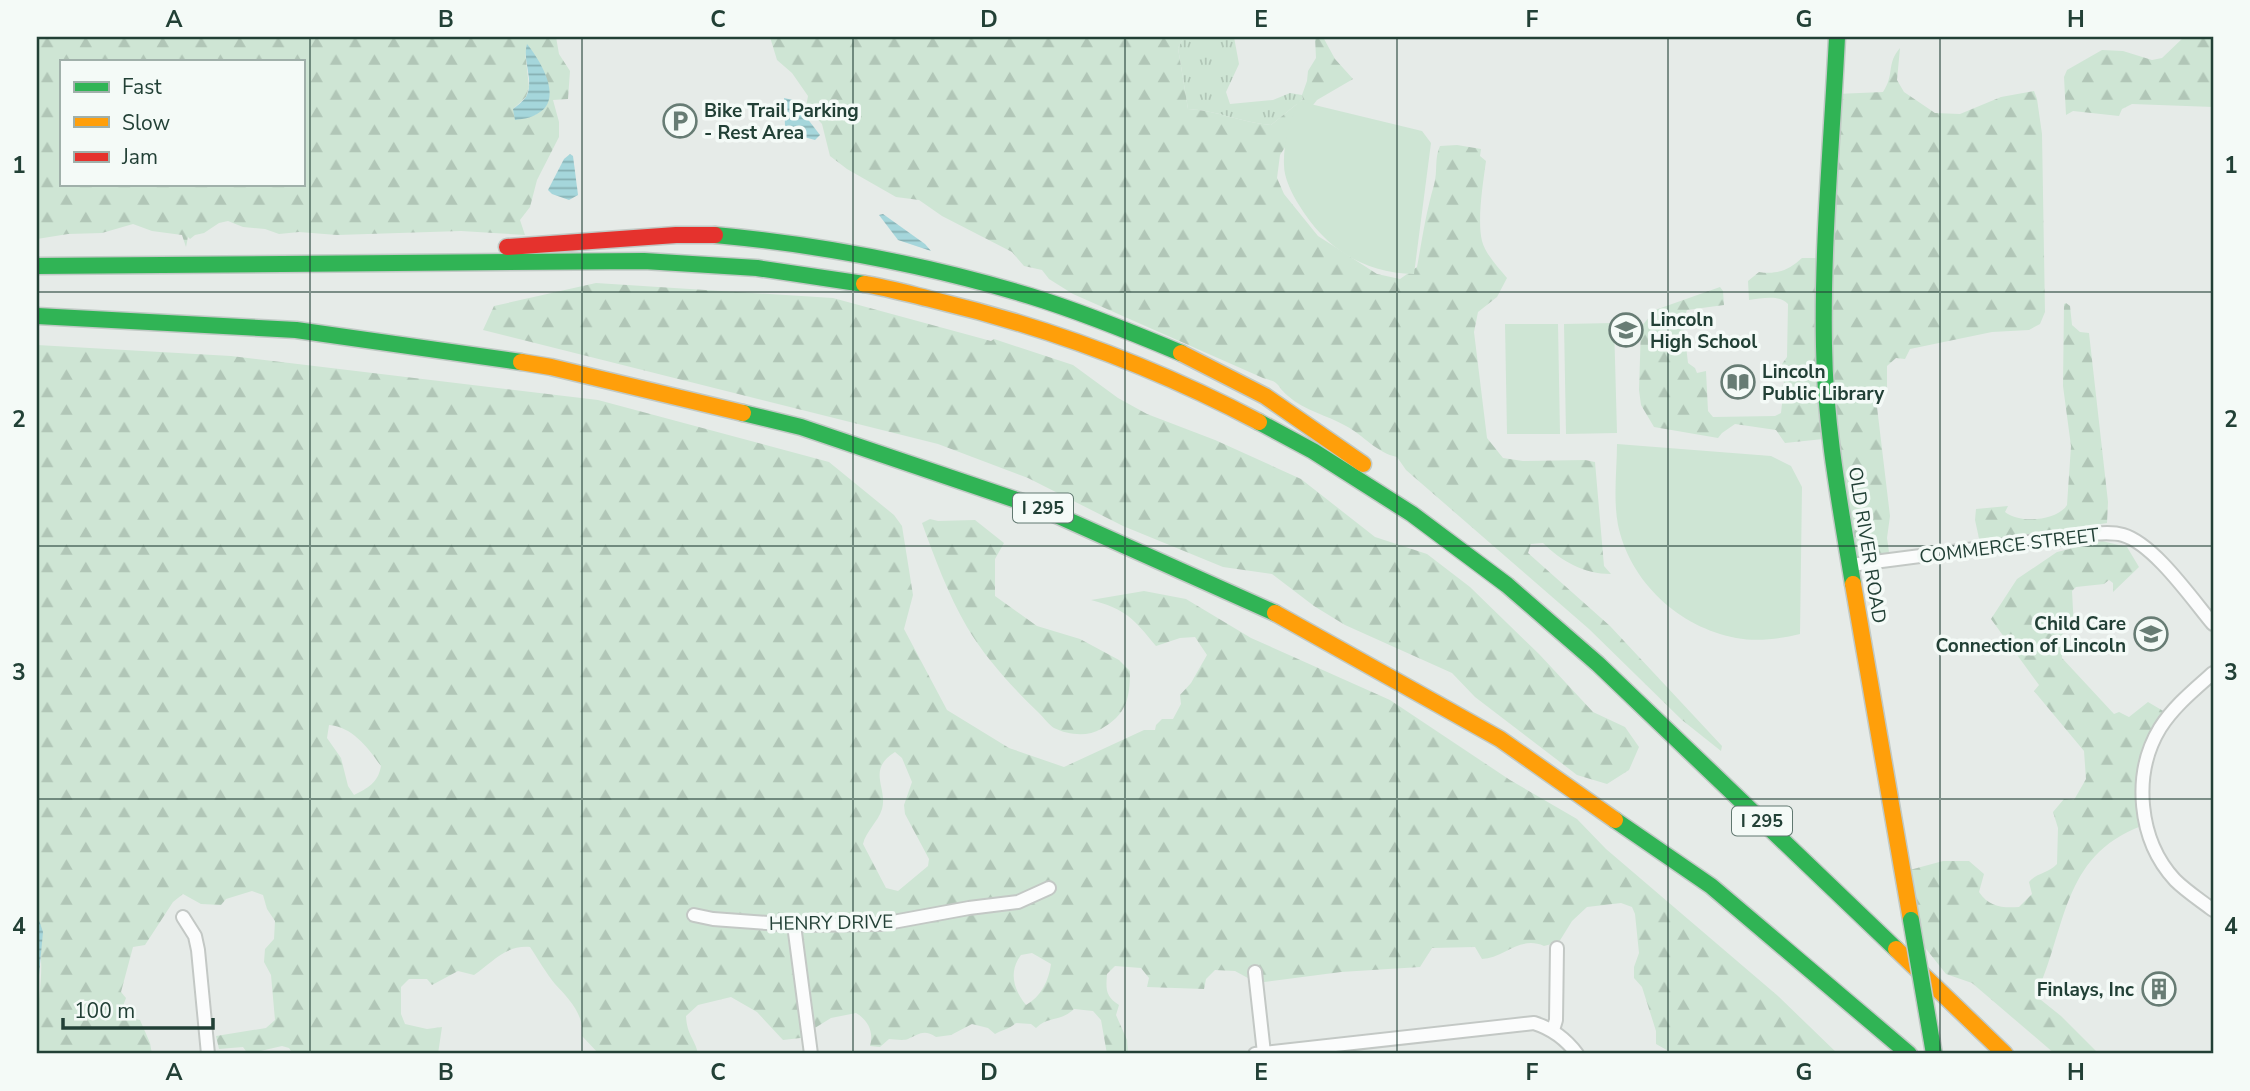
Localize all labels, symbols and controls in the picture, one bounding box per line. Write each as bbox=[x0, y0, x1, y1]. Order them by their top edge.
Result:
text: A bbox=[165, 4, 183, 35]
text: B bbox=[438, 4, 454, 35]
text: C bbox=[710, 4, 726, 35]
text: D bbox=[980, 4, 998, 35]
text: E bbox=[1254, 4, 1268, 35]
text: F bbox=[1526, 4, 1539, 35]
text: G bbox=[1796, 4, 1812, 35]
text: H bbox=[2067, 4, 2085, 35]
legend bbox=[60, 60, 304, 186]
text: Fast bbox=[122, 73, 162, 101]
place label: Bike Trail Parking - Rest Area bbox=[704, 98, 859, 146]
parking icon: Bike Trail Parking - Rest Area bbox=[661, 102, 699, 140]
text: Slow bbox=[122, 109, 171, 137]
text: Jam bbox=[121, 143, 158, 171]
text: 1 bbox=[12, 150, 26, 181]
text: 1 bbox=[2224, 150, 2238, 181]
place label: Lincoln High School bbox=[1650, 307, 1757, 355]
school or university icon: Lincoln High School bbox=[1607, 311, 1645, 349]
place label: Lincoln Public Library bbox=[1762, 359, 1885, 407]
library icon: Lincoln Public Library bbox=[1719, 363, 1757, 401]
text: 2 bbox=[12, 404, 26, 435]
text: 2 bbox=[2224, 404, 2238, 435]
street label: OLD RIVER ROAD bbox=[1842, 465, 1892, 625]
road number: I 295 bbox=[1013, 494, 1073, 522]
street label: COMMERCE STREET bbox=[1918, 522, 2101, 570]
place label: Child Care Connection of Lincoln bbox=[1936, 611, 2126, 659]
school or university icon: Child Care Connection of Lincoln bbox=[2132, 615, 2170, 653]
text: 3 bbox=[12, 657, 26, 688]
text: 3 bbox=[2224, 657, 2238, 688]
road number: I 295 bbox=[1732, 806, 1792, 836]
street label: HENRY DRIVE bbox=[769, 909, 893, 937]
text: 4 bbox=[12, 911, 26, 942]
text: 4 bbox=[2224, 911, 2238, 942]
building icon: Finlays, Inc bbox=[2140, 970, 2178, 1008]
place label: Finlays, Inc bbox=[2037, 977, 2134, 1003]
scale bar bbox=[63, 986, 214, 1030]
text: 100 m bbox=[74, 997, 135, 1025]
text: A bbox=[165, 1057, 183, 1088]
text: B bbox=[438, 1057, 454, 1088]
text: C bbox=[710, 1057, 726, 1088]
text: D bbox=[980, 1057, 998, 1088]
text: E bbox=[1254, 1057, 1268, 1088]
text: F bbox=[1526, 1057, 1539, 1088]
text: G bbox=[1796, 1057, 1812, 1088]
text: H bbox=[2067, 1057, 2085, 1088]

